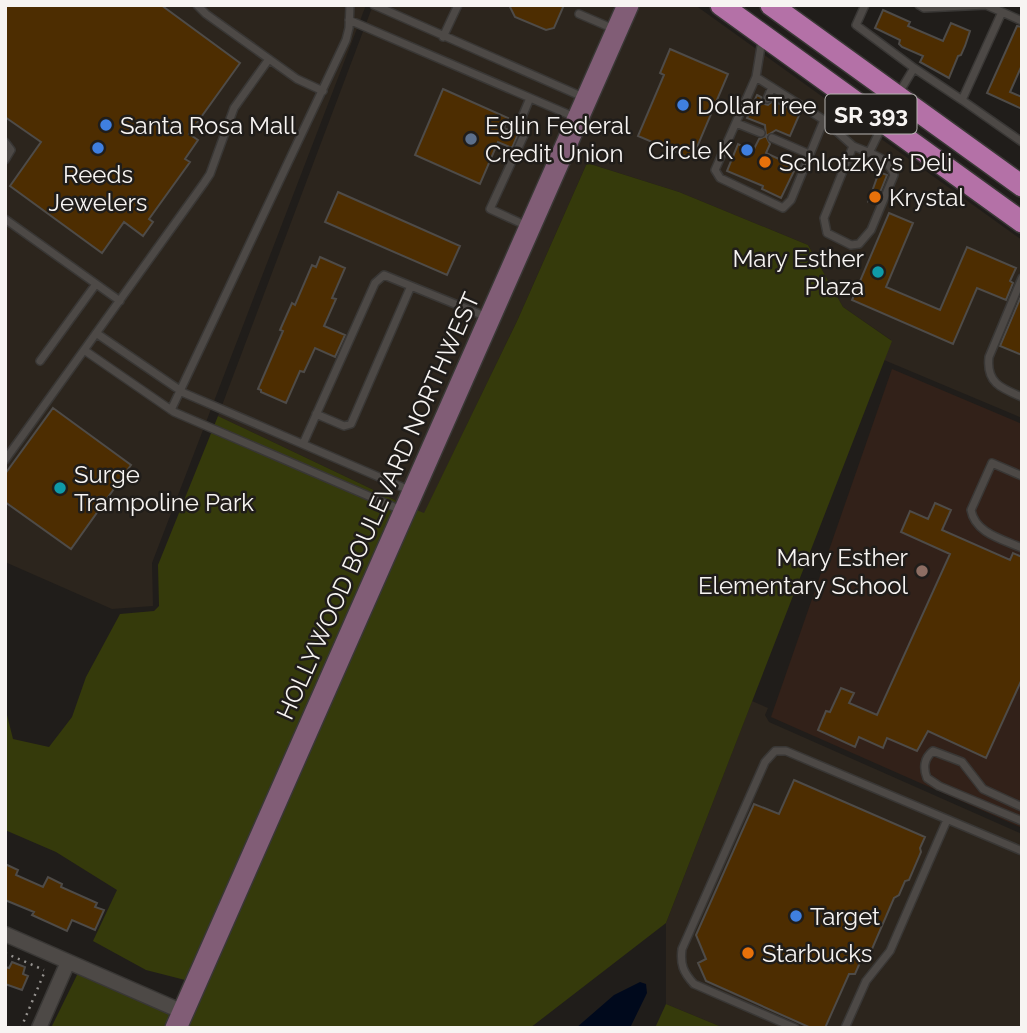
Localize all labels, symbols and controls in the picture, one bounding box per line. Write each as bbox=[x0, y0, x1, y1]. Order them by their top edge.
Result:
place label: Dollar Tree bbox=[697, 91, 817, 120]
road number: SR 393 bbox=[826, 94, 917, 134]
marker: Dollar Tree bbox=[675, 97, 691, 113]
place label: Santa Rosa Mall bbox=[120, 111, 297, 140]
place label: Eglin Federal Credit Union bbox=[485, 111, 631, 168]
marker: Santa Rosa Mall bbox=[98, 117, 114, 133]
marker: Eglin Federal Credit Union bbox=[463, 131, 479, 147]
place label: Circle K bbox=[648, 136, 734, 165]
marker: Reeds Jewelers bbox=[90, 140, 106, 156]
marker: Circle K bbox=[739, 142, 755, 158]
place label: Schlotzky's Deli bbox=[779, 148, 952, 177]
marker: Schlotzky's Deli bbox=[757, 154, 773, 170]
place label: Reeds Jewelers bbox=[49, 160, 147, 217]
place label: Krystal bbox=[889, 183, 965, 212]
marker: Krystal bbox=[867, 189, 883, 205]
place label: Mary Esther Plaza bbox=[732, 244, 865, 301]
marker: Mary Esther Plaza bbox=[870, 264, 886, 280]
street label: HOLLYWOOD BOULEVARD NORTHWEST bbox=[270, 288, 486, 724]
place label: Surge Trampoline Park bbox=[74, 460, 254, 517]
marker: Surge Trampoline Park bbox=[52, 480, 68, 496]
place label: Mary Esther Elementary School bbox=[698, 543, 909, 600]
marker: Mary Esther Elementary School bbox=[914, 563, 930, 579]
place label: Target bbox=[810, 902, 880, 931]
marker: Target bbox=[788, 908, 804, 924]
place label: Starbucks bbox=[762, 939, 872, 968]
marker: Starbucks bbox=[740, 945, 756, 961]

